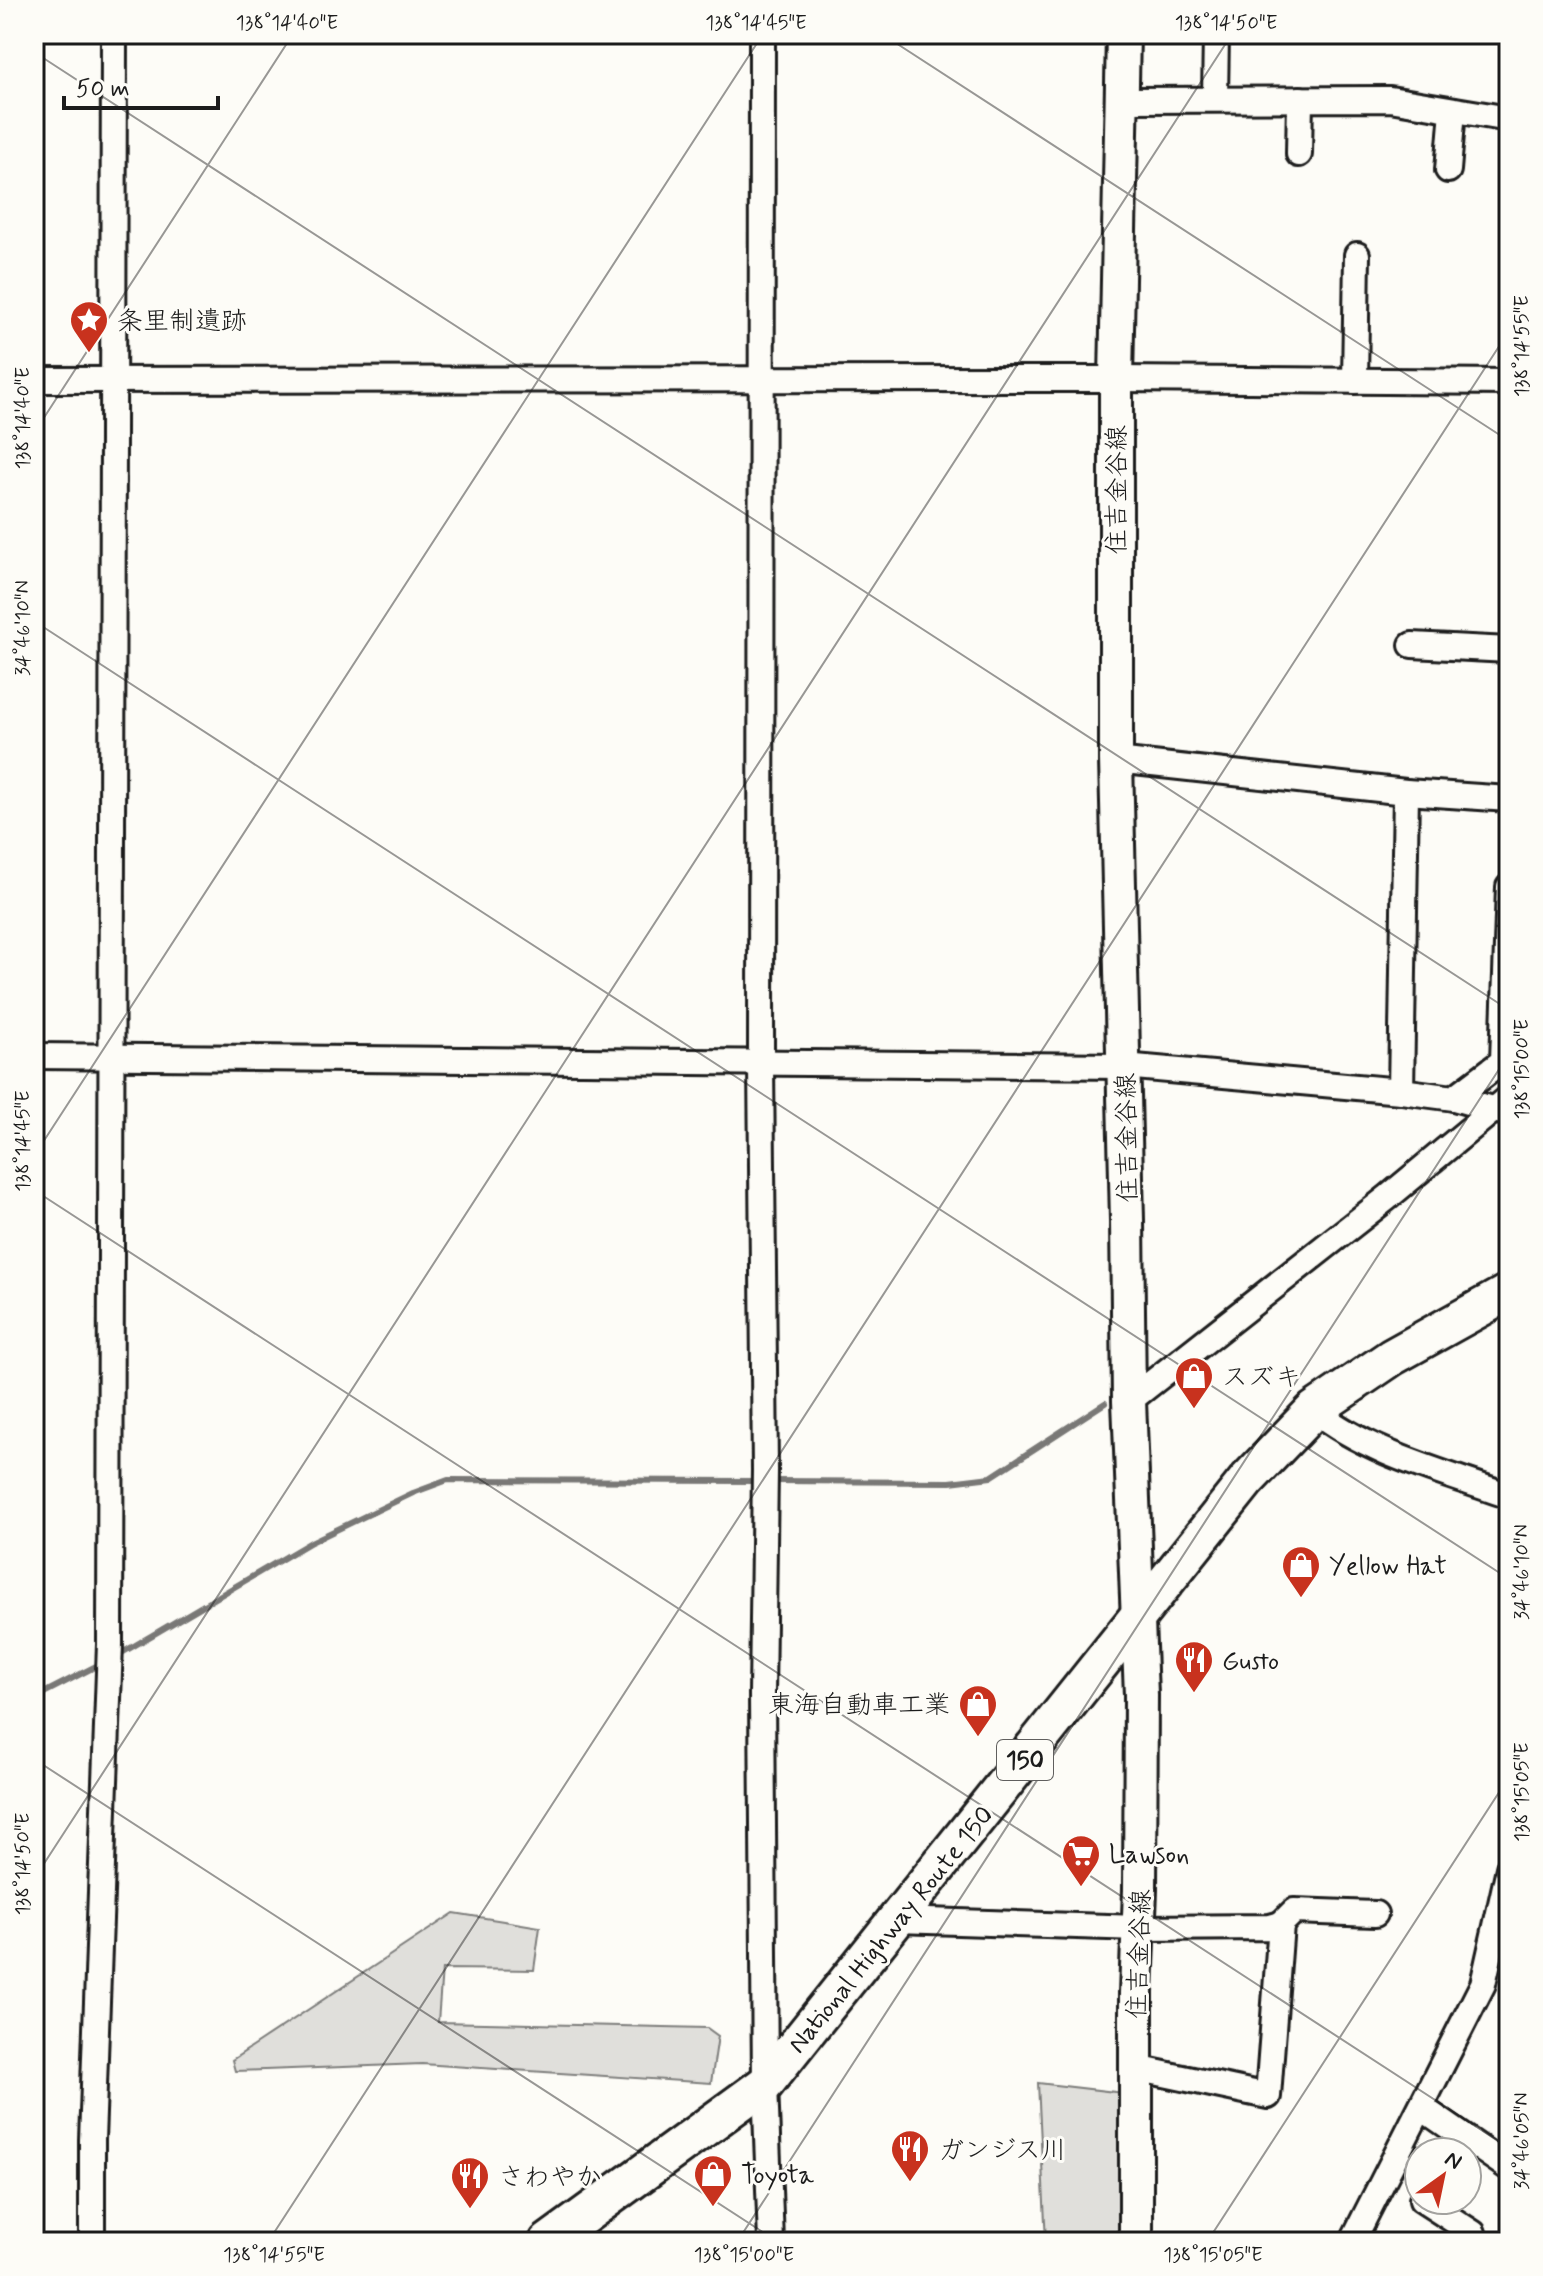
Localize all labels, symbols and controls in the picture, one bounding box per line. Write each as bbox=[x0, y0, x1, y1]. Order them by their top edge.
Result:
text: 138°14'40"E bbox=[236, 10, 338, 37]
text: 138°14'45"E bbox=[705, 10, 807, 37]
text: 138°14'50"E bbox=[1175, 10, 1277, 37]
scale bar bbox=[64, 60, 218, 110]
text: 50 m bbox=[76, 74, 130, 105]
text: 138°14'55"E bbox=[1509, 295, 1536, 397]
place icon: 条里制遺跡 bbox=[68, 299, 110, 354]
place label: 条里制遺跡 bbox=[117, 305, 247, 339]
text: 138°14'40"E bbox=[10, 367, 37, 469]
street label: 住吉金谷線 bbox=[1101, 425, 1135, 555]
text: 34°46'10"N bbox=[10, 580, 37, 676]
text: 138°15'00"E bbox=[1509, 1019, 1536, 1119]
street label: 住吉金谷線 bbox=[1110, 1073, 1146, 1203]
text: 138°14'45"E bbox=[10, 1090, 37, 1192]
shop icon: スズキ bbox=[1173, 1355, 1215, 1410]
place label: スズキ bbox=[1222, 1361, 1301, 1395]
text: 34°46'10"N bbox=[1509, 1524, 1536, 1620]
shop icon: Yellow Hat bbox=[1280, 1544, 1322, 1599]
place label: Yellow Hat bbox=[1329, 1550, 1447, 1584]
restaurant icon: Gusto bbox=[1173, 1639, 1215, 1694]
place label: Gusto bbox=[1222, 1645, 1279, 1679]
shop icon: 東海自動車工業 bbox=[957, 1683, 999, 1738]
place label: 東海自動車工業 bbox=[768, 1689, 950, 1723]
road number: 150 bbox=[997, 1740, 1053, 1780]
text: 138°15'05"E bbox=[1509, 1742, 1536, 1842]
street label: National Highway Route 150 bbox=[781, 1799, 1002, 2061]
text: 138°14'50"E bbox=[10, 1813, 37, 1915]
supermarket icon: Lawson bbox=[1060, 1833, 1102, 1888]
place label: Lawson bbox=[1109, 1839, 1189, 1873]
street label: 住吉金谷線 bbox=[1121, 1889, 1159, 2020]
text: 34°46'05"N bbox=[1509, 2092, 1536, 2190]
restaurant icon: ガンジス川 bbox=[889, 2128, 931, 2183]
place label: ガンジス川 bbox=[938, 2134, 1067, 2168]
north arrow bbox=[1403, 2136, 1483, 2216]
text: N bbox=[1439, 2145, 1467, 2177]
shop icon: Toyota bbox=[692, 2153, 734, 2208]
restaurant icon: さわやか bbox=[449, 2155, 491, 2210]
place label: Toyota bbox=[741, 2159, 814, 2193]
place label: さわやか bbox=[498, 2161, 602, 2195]
text: 138°14'55"E bbox=[223, 2242, 325, 2269]
text: 138°15'00"E bbox=[694, 2242, 794, 2269]
text: 138°15'05"E bbox=[1163, 2242, 1263, 2269]

